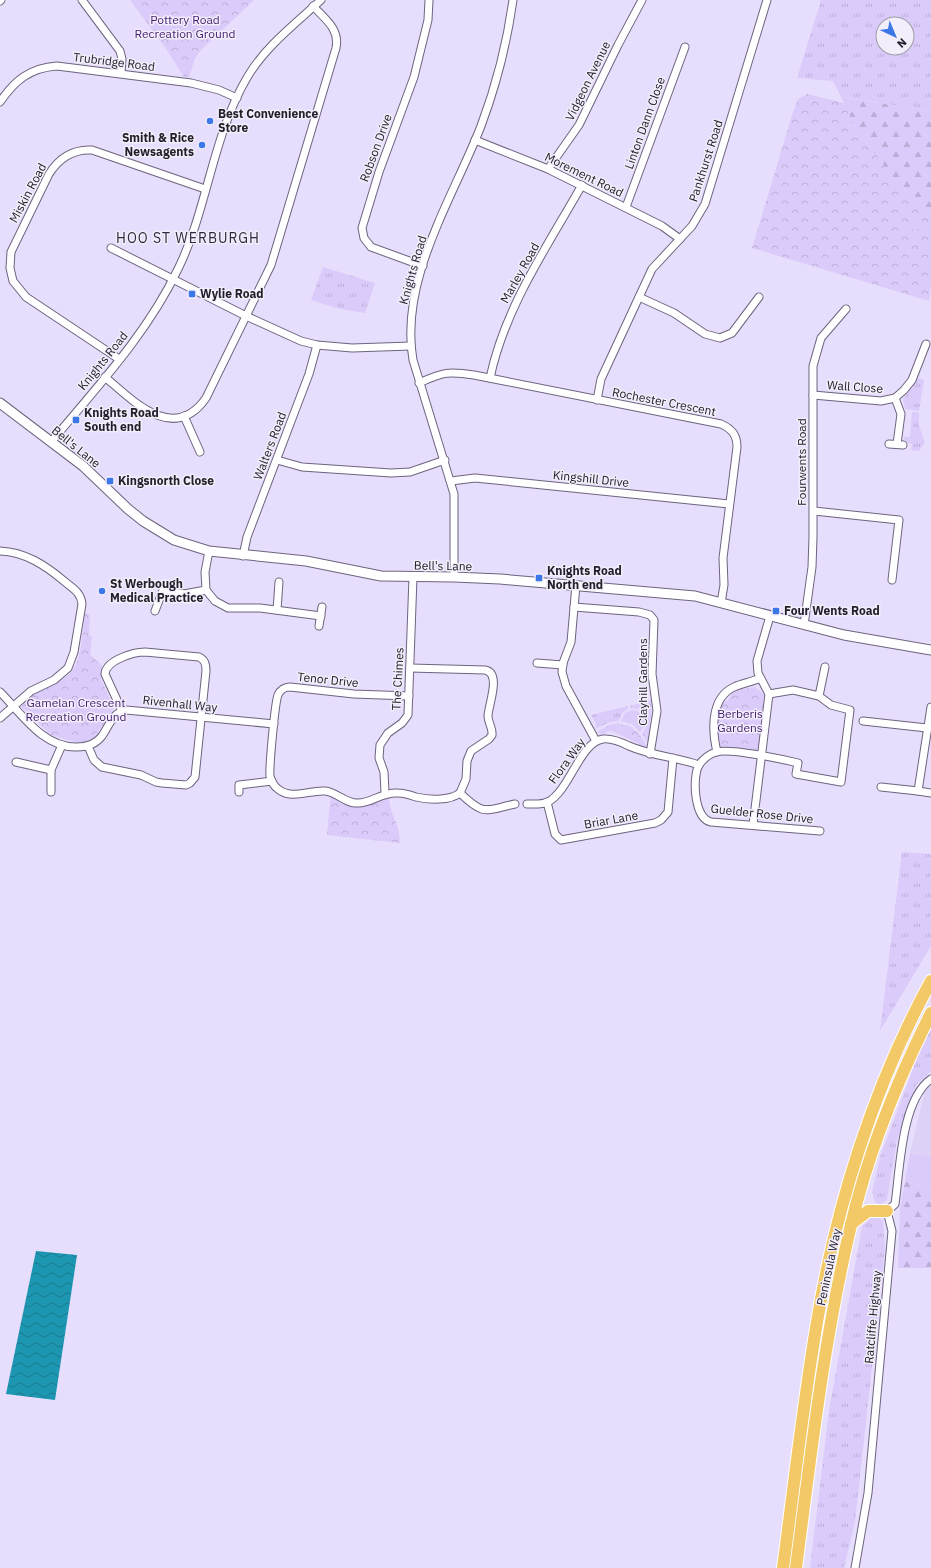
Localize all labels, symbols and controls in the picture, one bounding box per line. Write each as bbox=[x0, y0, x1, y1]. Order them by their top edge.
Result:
park label: Pottery Road Recreation Ground bbox=[134, 12, 236, 41]
north arrow bbox=[875, 16, 915, 56]
text: N bbox=[894, 35, 910, 51]
street label: Vidgeon Avenue bbox=[562, 38, 613, 123]
street label: Trubridge Road bbox=[72, 49, 156, 74]
street label: Linton Dann Close bbox=[621, 74, 668, 171]
place label: Best Convenience Store bbox=[218, 106, 318, 135]
street label: Robson Drive bbox=[356, 111, 395, 184]
marker: Best Convenience Store bbox=[205, 116, 215, 126]
street label: Pankhurst Road bbox=[685, 118, 726, 204]
place label: Smith & Rice Newsagents bbox=[122, 130, 194, 159]
marker: Smith & Rice Newsagents bbox=[197, 140, 207, 150]
street label: Morement Road bbox=[542, 149, 626, 200]
street label: Miskin Road bbox=[6, 160, 49, 225]
district label: HOO ST WERBURGH bbox=[116, 229, 260, 247]
street label: Knights Road bbox=[396, 234, 430, 306]
street label: Marley Road bbox=[497, 240, 542, 306]
place label: Wylie Road bbox=[200, 286, 264, 301]
marker: Wylie Road bbox=[187, 289, 197, 299]
street label: Knights Road bbox=[74, 328, 131, 393]
street label: Wall Close bbox=[827, 377, 884, 396]
street label: Rochester Crescent bbox=[611, 384, 717, 419]
place label: Knights Road South end bbox=[84, 405, 159, 434]
street label: Walters Road bbox=[250, 410, 289, 482]
marker: Knights Road South end bbox=[71, 415, 81, 425]
street label: Fourwents Road bbox=[794, 418, 809, 506]
street label: Bell's Lane bbox=[49, 422, 104, 471]
street label: Kingshill Drive bbox=[552, 467, 630, 490]
place label: Kingsnorth Close bbox=[118, 473, 214, 488]
marker: Kingsnorth Close bbox=[105, 476, 115, 486]
street label: Bell's Lane bbox=[414, 557, 473, 574]
place label: Knights Road North end bbox=[547, 563, 622, 592]
marker: Knights Road North end bbox=[534, 573, 544, 583]
place label: St Werbough Medical Practice bbox=[110, 576, 203, 605]
marker: St Werbough Medical Practice bbox=[97, 586, 107, 596]
place label: Four Wents Road bbox=[784, 603, 880, 618]
marker: Four Wents Road bbox=[771, 606, 781, 616]
street label: Clayhill Gardens bbox=[635, 638, 650, 726]
street label: The Chimes bbox=[388, 647, 407, 711]
street label: Tenor Drive bbox=[297, 669, 360, 690]
street label: Rivenhall Way bbox=[142, 692, 218, 715]
park label: Gamelan Crescent Recreation Ground bbox=[25, 695, 127, 724]
park label: Berberis Gardens bbox=[717, 706, 763, 735]
street label: Flora Way bbox=[545, 735, 588, 787]
street label: Guelder Rose Drive bbox=[710, 801, 815, 826]
street label: Briar Lane bbox=[583, 807, 640, 832]
street label: Peninsula Way bbox=[813, 1227, 844, 1307]
street label: Ratcliffe Highway bbox=[861, 1270, 884, 1364]

